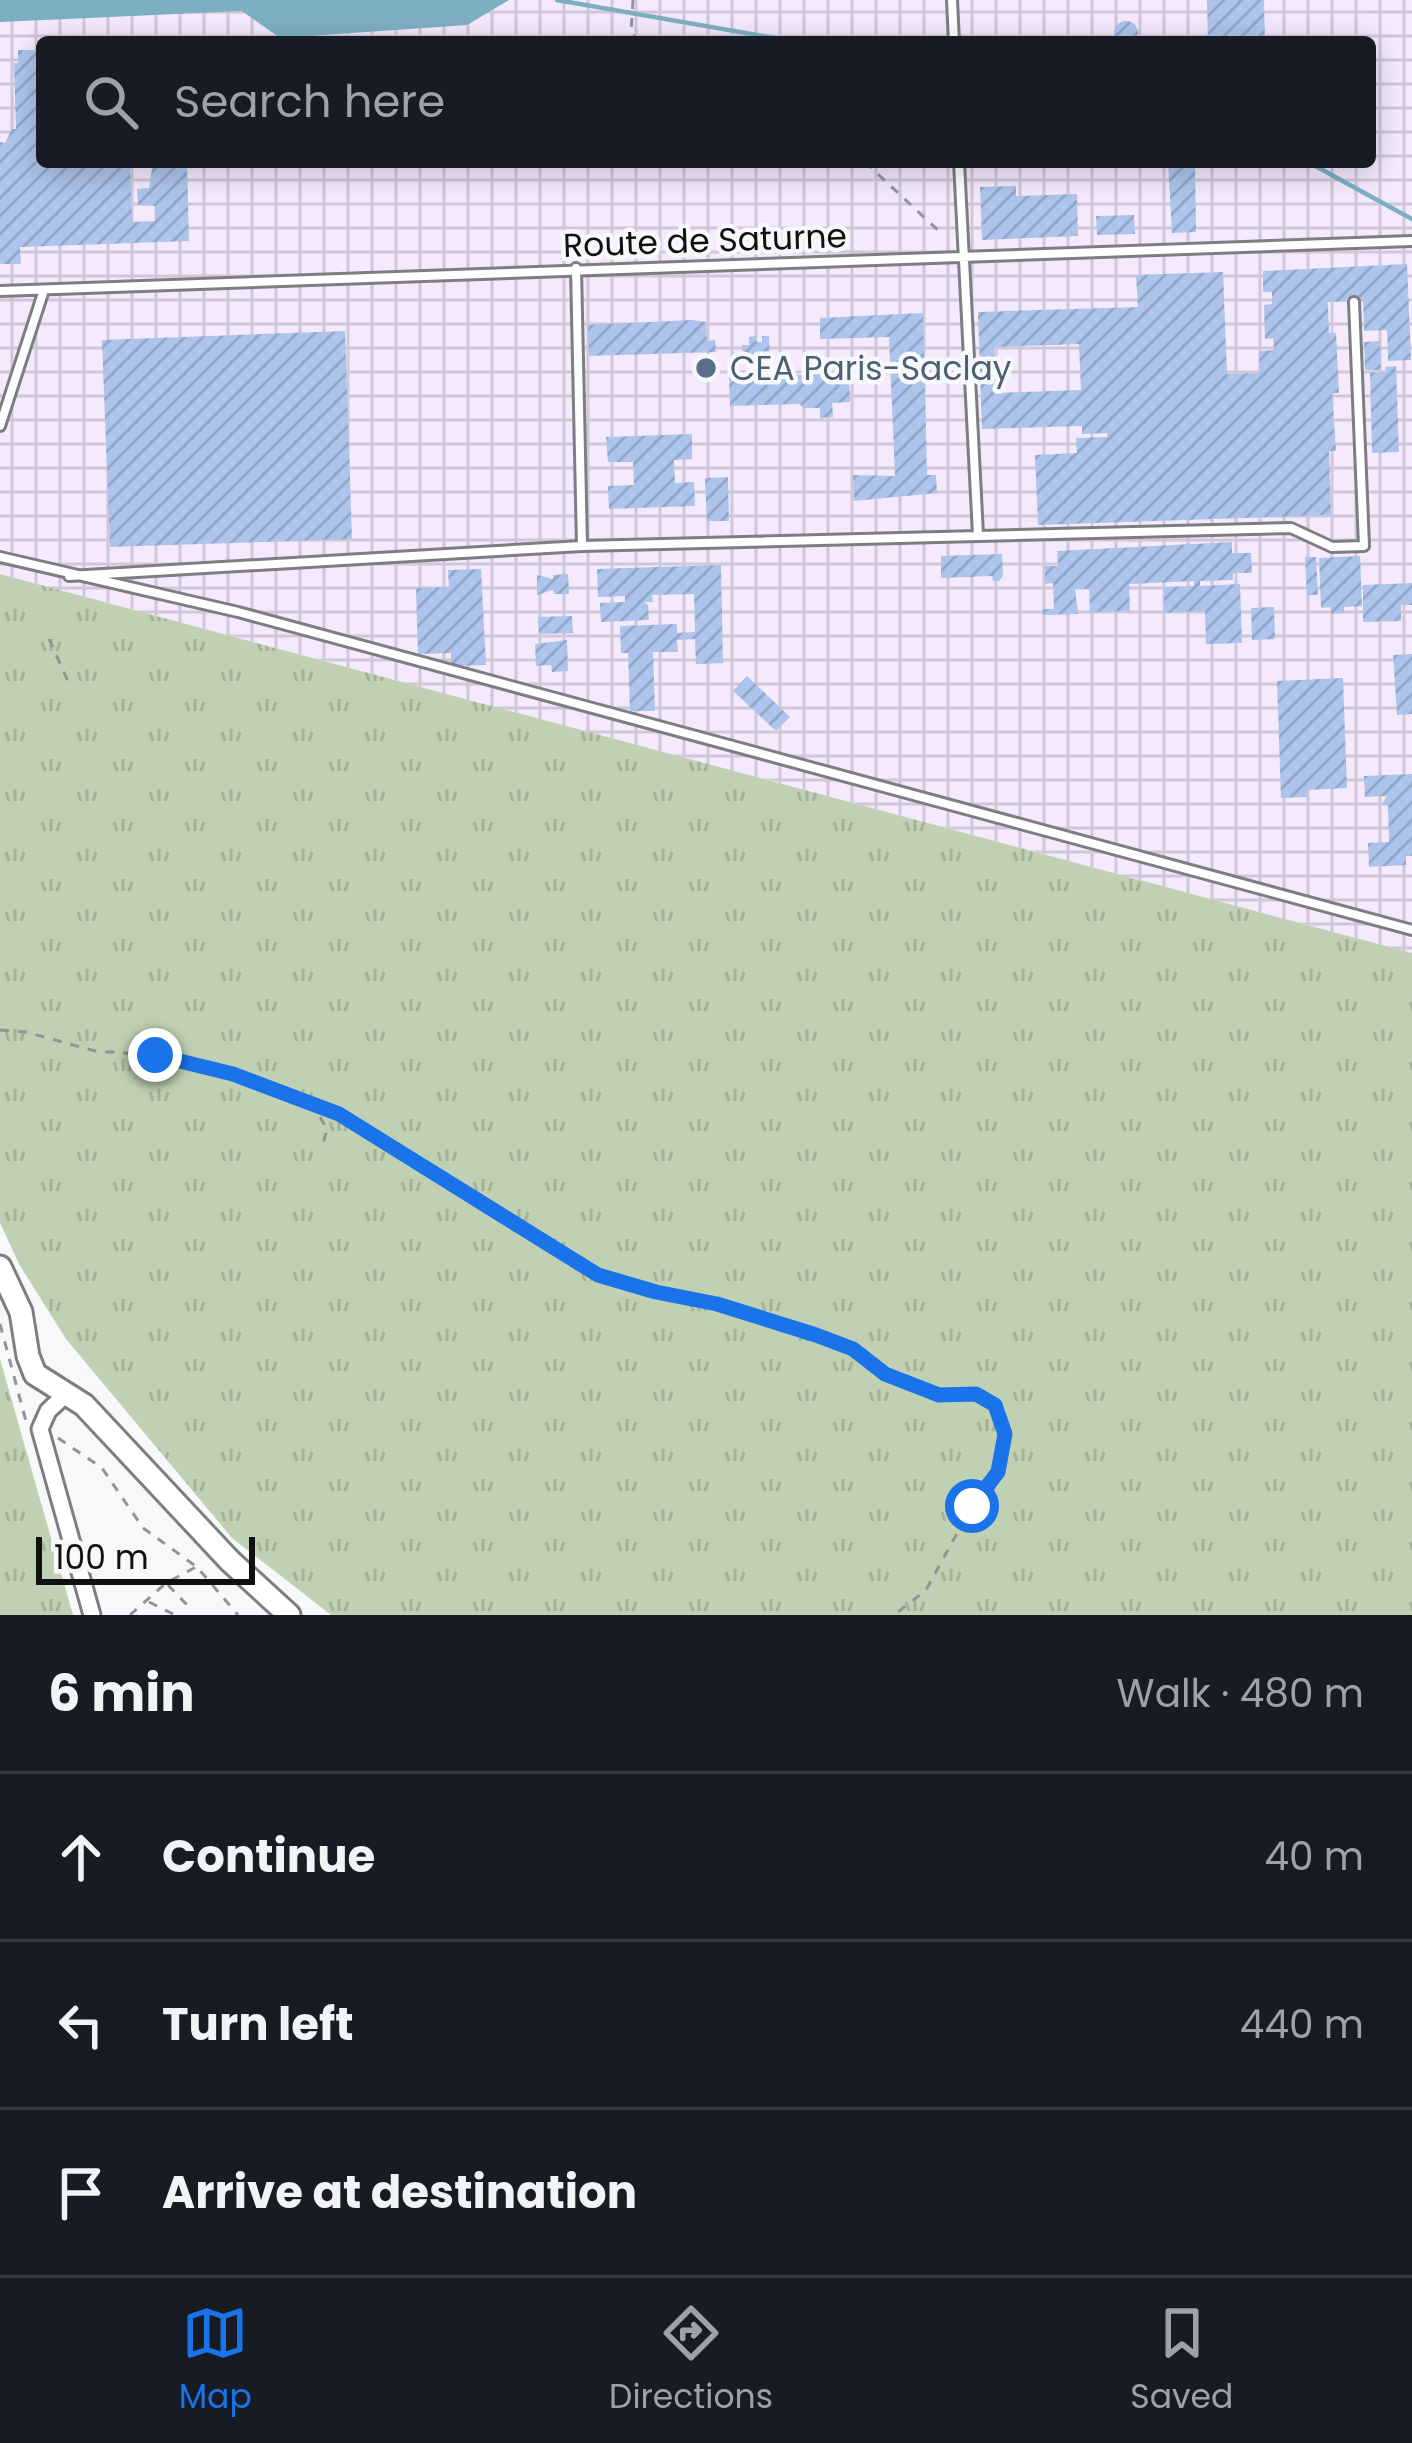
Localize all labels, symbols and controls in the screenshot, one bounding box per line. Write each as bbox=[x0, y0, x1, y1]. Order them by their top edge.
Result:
search box bbox=[36, 36, 1376, 168]
icon: search bbox=[78, 69, 144, 135]
text: Search here bbox=[174, 70, 445, 133]
street label: Route de Saturne bbox=[562, 212, 848, 269]
place label: CEA Paris-Saclay bbox=[730, 345, 1012, 392]
marker: CEA Paris-Saclay bbox=[693, 355, 719, 381]
route end bbox=[128, 1028, 182, 1082]
route start bbox=[945, 1479, 999, 1533]
scale bar bbox=[36, 1531, 255, 1584]
text: 100 m bbox=[54, 1534, 149, 1581]
text: 6 min bbox=[48, 1657, 195, 1729]
text: Walk · 480 m bbox=[1117, 1666, 1364, 1721]
icon: ahead bbox=[48, 1824, 114, 1890]
text: Continue bbox=[162, 1825, 375, 1888]
text: 40 m bbox=[1264, 1829, 1364, 1884]
icon: left bbox=[48, 1992, 114, 2058]
text: Turn left bbox=[162, 1993, 354, 2056]
text: 440 m bbox=[1240, 1997, 1364, 2052]
icon: arrive bbox=[48, 2160, 114, 2226]
text: Arrive at destination bbox=[162, 2161, 637, 2224]
tab: Map bbox=[179, 2300, 252, 2422]
tab: Directions bbox=[609, 2300, 773, 2422]
tab: Saved bbox=[1130, 2300, 1233, 2422]

